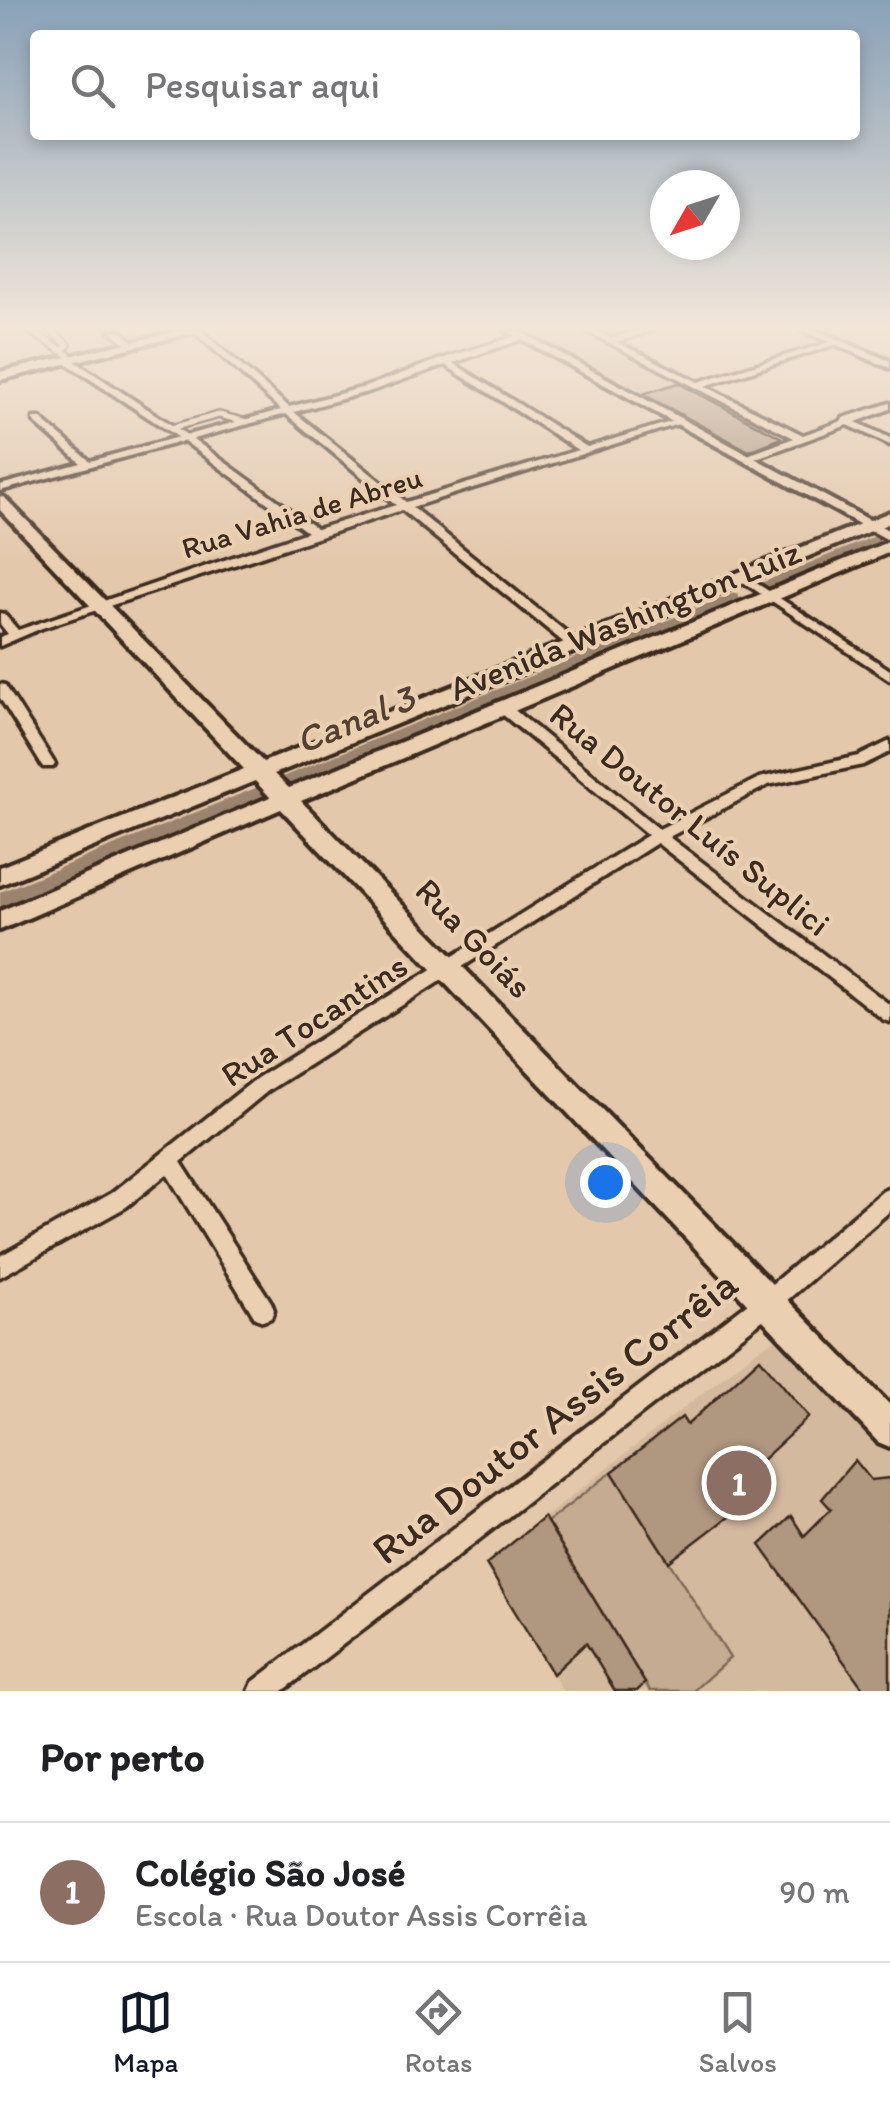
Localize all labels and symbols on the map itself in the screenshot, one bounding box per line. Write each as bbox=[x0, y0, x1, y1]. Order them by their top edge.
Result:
north arrow bbox=[650, 170, 740, 260]
street label: Rua Vahia de Abreu bbox=[177, 458, 427, 567]
street label: Avenida Washington Luiz bbox=[443, 530, 807, 710]
water label: Canal 3 bbox=[289, 674, 423, 764]
street label: Rua Doutor Luís Suplici bbox=[541, 693, 839, 945]
street label: Rua Goiás bbox=[407, 869, 541, 1007]
street label: Rua Tocantins bbox=[213, 944, 415, 1096]
your location bbox=[580, 1157, 631, 1208]
street label: Rua Doutor Assis Corrêia bbox=[361, 1258, 747, 1575]
pin: 1 bbox=[706, 1446, 772, 1520]

